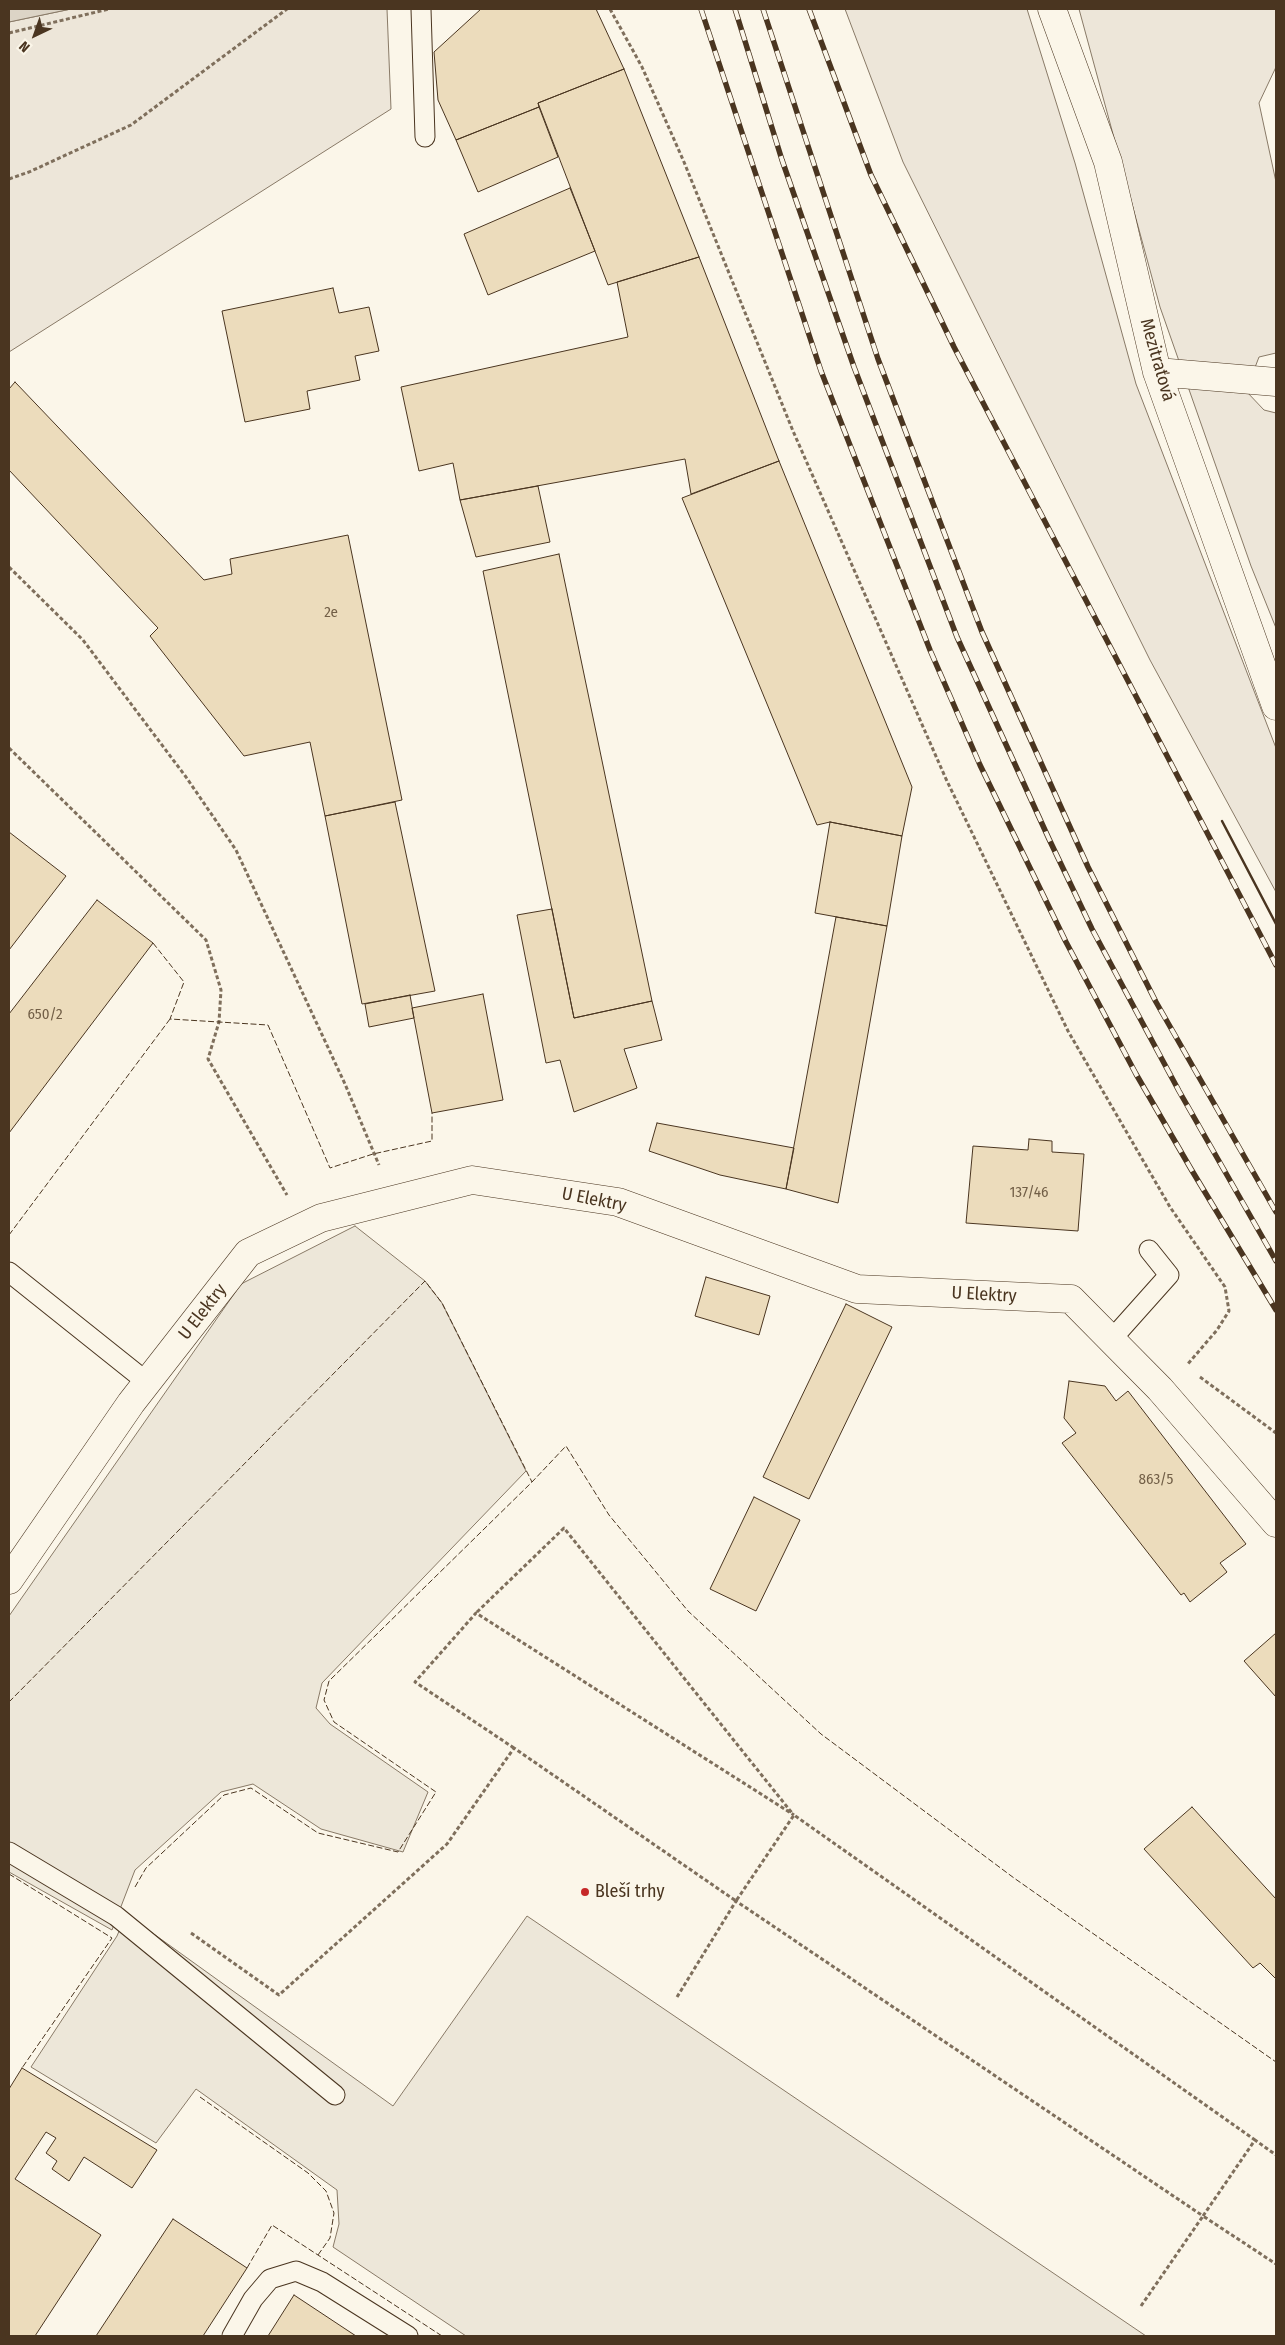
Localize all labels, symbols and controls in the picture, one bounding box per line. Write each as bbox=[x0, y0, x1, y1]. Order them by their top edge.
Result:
north arrow bbox=[10, 10, 60, 60]
text: N bbox=[16, 37, 33, 56]
street label: Mezitraťová bbox=[1135, 316, 1179, 404]
house number: 2e bbox=[324, 604, 338, 622]
house number: 650/2 bbox=[27, 1006, 63, 1024]
street label: U Elektry bbox=[560, 1183, 628, 1217]
house number: 137/46 bbox=[1010, 1184, 1048, 1202]
street label: U Elektry bbox=[174, 1280, 232, 1344]
street label: U Elektry bbox=[951, 1283, 1017, 1307]
house number: 863/5 bbox=[1139, 1471, 1173, 1489]
place label: Bleší trhy bbox=[595, 1881, 664, 1903]
marker: Bleší trhy bbox=[579, 1886, 591, 1898]

